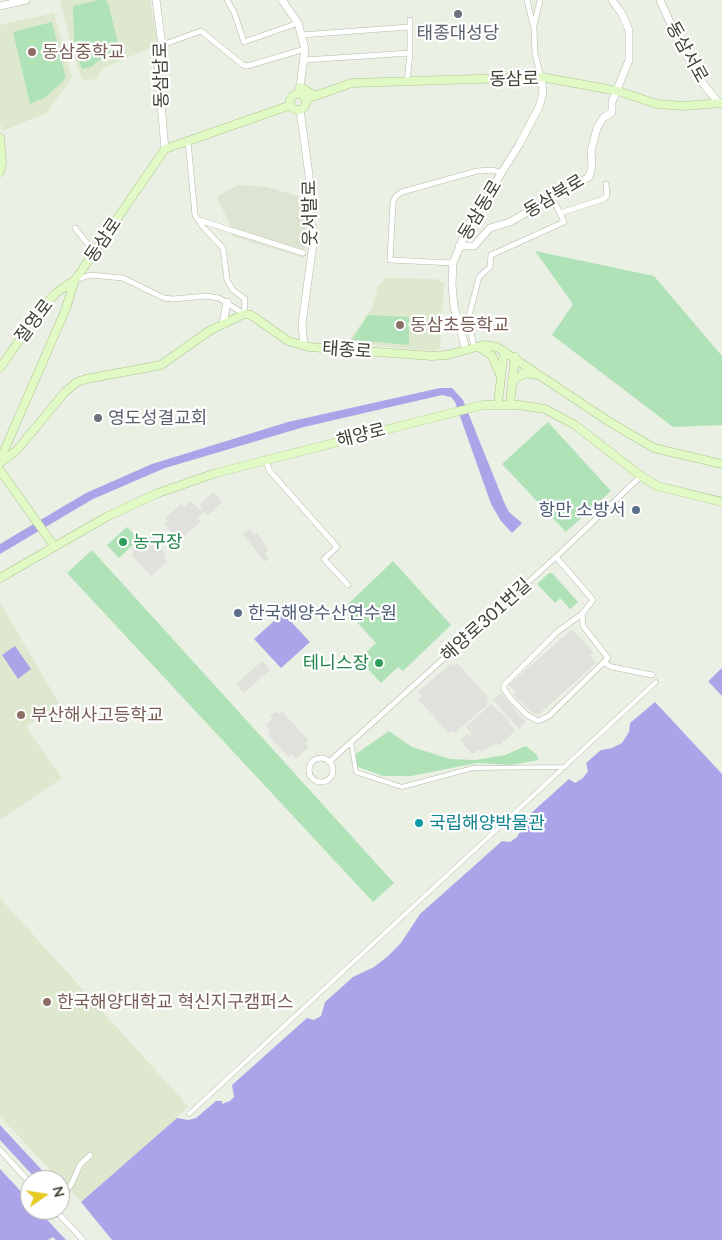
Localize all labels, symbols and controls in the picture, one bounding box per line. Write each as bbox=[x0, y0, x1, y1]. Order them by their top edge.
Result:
marker: 태종대성당 bbox=[452, 8, 464, 20]
street label: 동삼서로 bbox=[661, 18, 713, 86]
place label: 태종대성당 bbox=[417, 22, 499, 44]
place label: 동삼중학교 bbox=[42, 41, 125, 63]
street label: 동삼남로 bbox=[150, 42, 172, 108]
marker: 동삼중학교 bbox=[26, 46, 38, 58]
street label: 동삼로 bbox=[489, 68, 539, 90]
street label: 동삼북로 bbox=[520, 170, 588, 222]
street label: 동삼동로 bbox=[454, 176, 506, 244]
street label: 웃서발로 bbox=[299, 180, 321, 246]
street label: 동삼로 bbox=[80, 213, 126, 267]
street label: 절영로 bbox=[10, 295, 58, 347]
place label: 동삼초등학교 bbox=[410, 314, 509, 336]
marker: 동삼초등학교 bbox=[394, 319, 406, 331]
street label: 태종로 bbox=[321, 337, 373, 363]
place label: 영도성결교회 bbox=[108, 407, 207, 429]
marker: 영도성결교회 bbox=[92, 412, 104, 424]
street label: 해양로 bbox=[334, 419, 388, 451]
place label: 항만 소방서 bbox=[539, 499, 626, 521]
marker: 항만 소방서 bbox=[630, 504, 642, 516]
place label: 농구장 bbox=[133, 531, 183, 553]
marker: 농구장 bbox=[117, 536, 129, 548]
street label: 해양로301번길 bbox=[436, 574, 536, 666]
place label: 한국해양수산연수원 bbox=[248, 602, 397, 624]
marker: 한국해양수산연수원 bbox=[232, 607, 244, 619]
place label: 테니스장 bbox=[303, 652, 369, 674]
marker: 테니스장 bbox=[373, 657, 385, 669]
place label: 부산해사고등학교 bbox=[31, 704, 163, 726]
marker: 부산해사고등학교 bbox=[15, 709, 27, 721]
place label: 국립해양박물관 bbox=[429, 812, 545, 834]
marker: 국립해양박물관 bbox=[413, 817, 425, 829]
place label: 한국해양대학교 혁신지구캠퍼스 bbox=[57, 991, 293, 1013]
marker: 한국해양대학교 혁신지구캠퍼스 bbox=[41, 996, 53, 1008]
north arrow bbox=[20, 1170, 70, 1220]
text: N bbox=[50, 1185, 69, 1199]

